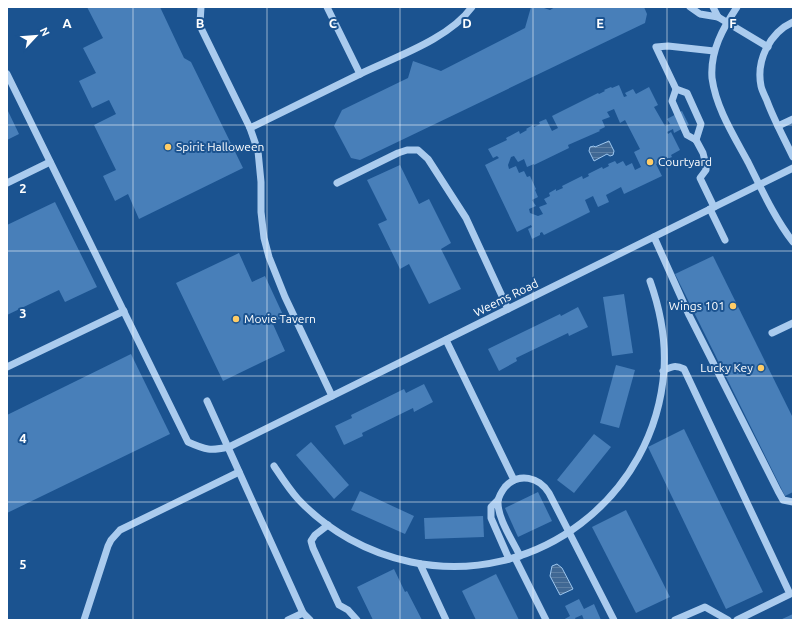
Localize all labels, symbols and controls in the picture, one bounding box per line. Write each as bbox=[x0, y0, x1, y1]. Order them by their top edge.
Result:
north arrow bbox=[16, 16, 56, 56]
text: A bbox=[62, 16, 72, 30]
text: B bbox=[196, 16, 205, 30]
text: C bbox=[329, 16, 338, 30]
text: D bbox=[462, 16, 472, 30]
text: E bbox=[596, 16, 604, 30]
text: F bbox=[729, 16, 737, 30]
text: N bbox=[38, 25, 52, 38]
place label: Spirit Halloween bbox=[176, 140, 264, 153]
marker: Spirit Halloween bbox=[163, 142, 173, 152]
place label: Courtyard bbox=[658, 155, 712, 168]
marker: Courtyard bbox=[645, 157, 655, 167]
text: 2 bbox=[19, 181, 27, 195]
street label: Weems Road bbox=[471, 276, 540, 319]
place label: Wings 101 bbox=[669, 299, 725, 312]
marker: Wings 101 bbox=[728, 301, 738, 311]
text: 3 bbox=[19, 306, 27, 320]
place label: Movie Tavern bbox=[244, 312, 316, 325]
marker: Movie Tavern bbox=[231, 314, 241, 324]
place label: Lucky Key bbox=[700, 361, 753, 374]
marker: Lucky Key bbox=[756, 363, 766, 373]
text: 4 bbox=[19, 431, 27, 445]
text: 5 bbox=[19, 557, 27, 571]

